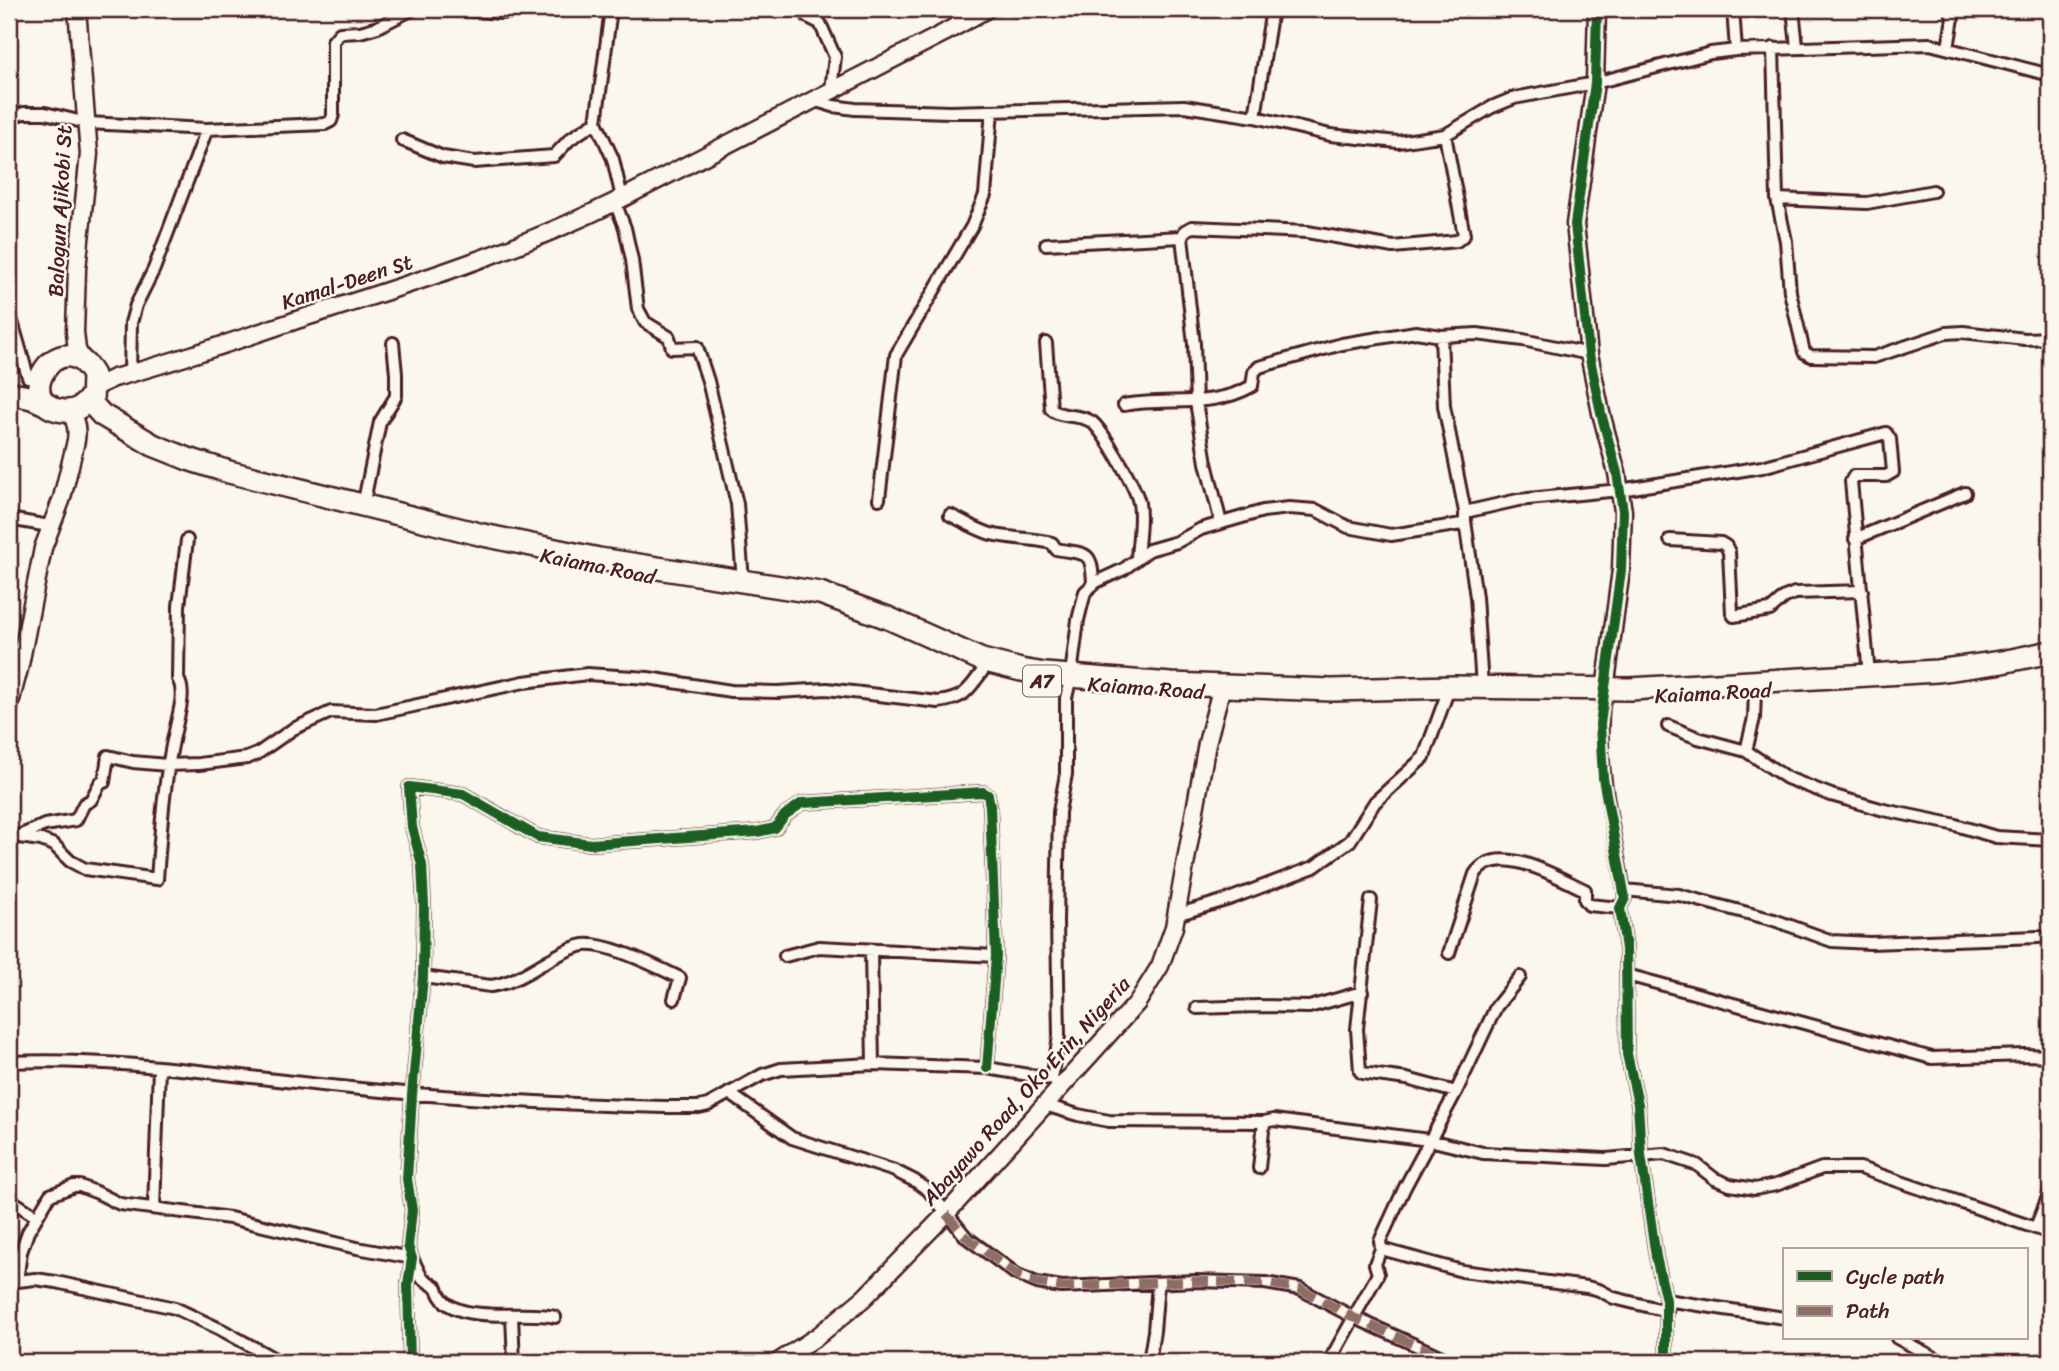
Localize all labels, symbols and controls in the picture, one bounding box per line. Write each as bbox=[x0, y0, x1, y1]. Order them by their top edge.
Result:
street label: Balogun Ajikobi St bbox=[37, 124, 83, 298]
street label: Kamal-Deen St bbox=[276, 243, 418, 321]
street label: Kaiama Road bbox=[537, 536, 661, 596]
street label: Kaiama Road bbox=[1086, 665, 1208, 711]
road number: A7 bbox=[1023, 666, 1061, 696]
street label: Kaiama Road bbox=[1654, 671, 1774, 715]
street label: Abayawo Road, Oko Erin, Nigeria bbox=[911, 967, 1140, 1216]
legend bbox=[1783, 1248, 2028, 1340]
text: Cycle path bbox=[1846, 1258, 1945, 1296]
text: Path bbox=[1846, 1292, 1889, 1330]

